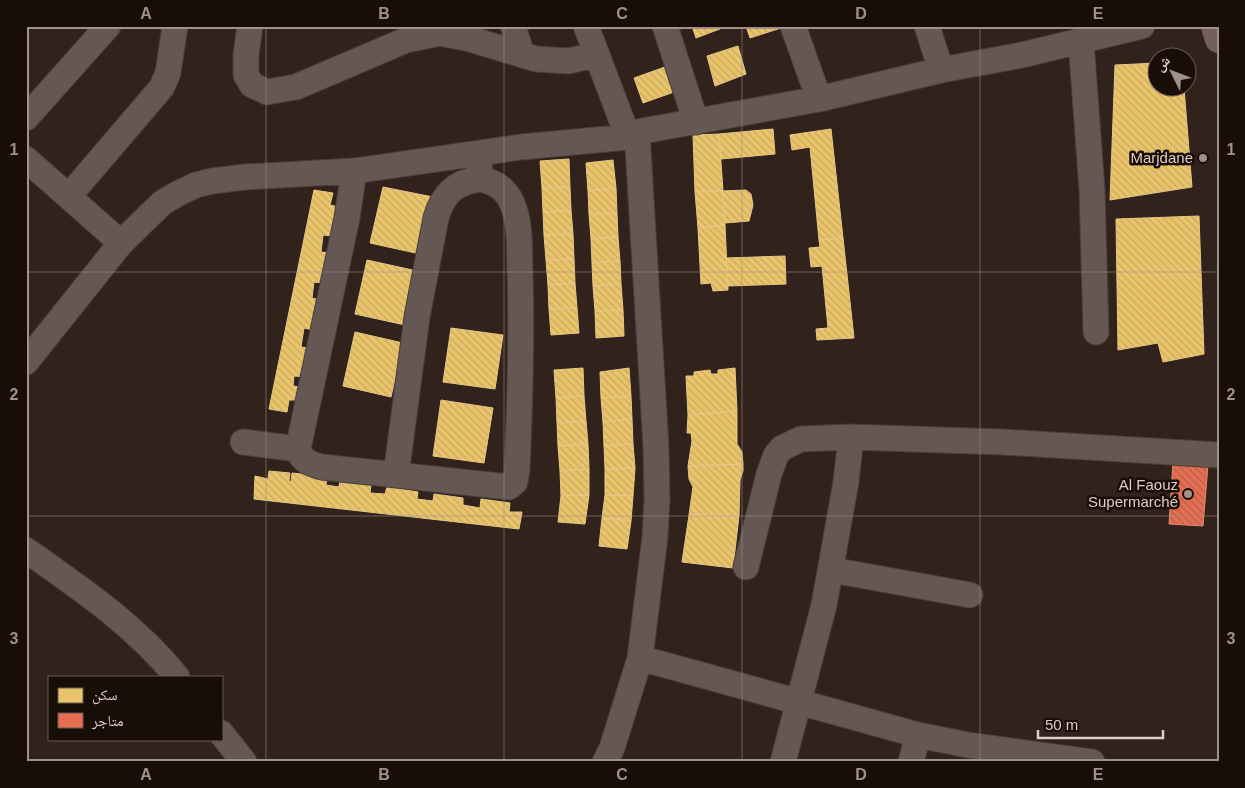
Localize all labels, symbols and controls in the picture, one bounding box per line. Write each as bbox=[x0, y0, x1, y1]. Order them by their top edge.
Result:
text: A bbox=[140, 5, 152, 22]
text: B bbox=[378, 5, 390, 22]
text: C bbox=[616, 5, 628, 22]
text: D bbox=[855, 5, 867, 22]
text: E bbox=[1093, 5, 1104, 22]
north arrow bbox=[1148, 48, 1198, 98]
text: ش bbox=[1151, 52, 1174, 75]
text: 1 bbox=[10, 141, 19, 158]
text: 1 bbox=[1227, 141, 1236, 158]
place label: Marjdane bbox=[1130, 149, 1193, 166]
marker: Marjdane bbox=[1197, 152, 1209, 164]
text: 2 bbox=[10, 386, 19, 403]
text: 2 bbox=[1227, 386, 1236, 403]
place label: Al Faouz Supermarché bbox=[1088, 476, 1178, 510]
marker: Al Faouz Supermarché bbox=[1182, 488, 1194, 500]
text: 3 bbox=[10, 630, 19, 647]
text: 3 bbox=[1227, 630, 1236, 647]
legend bbox=[48, 676, 222, 740]
text: سكن bbox=[92, 686, 118, 705]
scale bar bbox=[1038, 708, 1162, 740]
text: متاجر bbox=[91, 712, 124, 730]
text: 50 m bbox=[1045, 716, 1078, 733]
text: A bbox=[140, 766, 152, 783]
text: B bbox=[378, 766, 390, 783]
text: C bbox=[616, 766, 628, 783]
text: D bbox=[855, 766, 867, 783]
text: E bbox=[1093, 766, 1104, 783]

